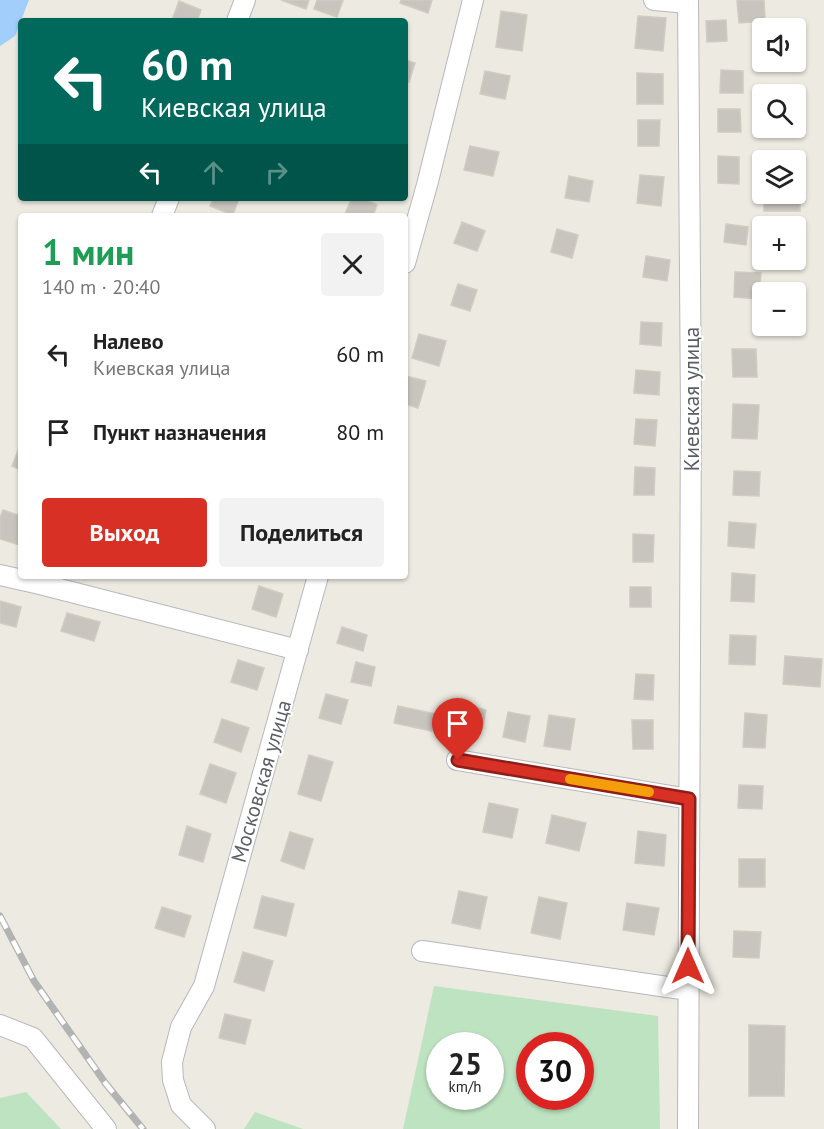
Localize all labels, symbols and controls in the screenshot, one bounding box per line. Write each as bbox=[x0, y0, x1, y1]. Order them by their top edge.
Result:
map controls bbox=[752, 18, 806, 336]
button: sound bbox=[752, 18, 806, 72]
text: 60 m bbox=[141, 37, 233, 92]
icon: left bbox=[42, 42, 120, 120]
button: search bbox=[752, 84, 806, 138]
text: Киевская улица bbox=[141, 90, 327, 124]
button: layers bbox=[752, 150, 806, 204]
icon: left bbox=[134, 156, 167, 189]
icon: ahead bbox=[197, 156, 230, 189]
icon: right bbox=[260, 156, 293, 189]
button: + bbox=[752, 216, 806, 270]
text: 1 мин bbox=[42, 228, 134, 275]
button: close bbox=[321, 233, 384, 296]
text: 140 m · 20:40 bbox=[42, 274, 160, 300]
button: − bbox=[752, 282, 806, 336]
text: Налево bbox=[93, 327, 164, 355]
street label: Киевская улица bbox=[678, 327, 705, 471]
icon: left bbox=[42, 338, 75, 371]
text: 60 m bbox=[336, 340, 384, 368]
text: Киевская улица bbox=[93, 355, 231, 381]
icon: arrive bbox=[42, 416, 75, 449]
text: Пункт назначения bbox=[93, 418, 266, 446]
text: 80 m bbox=[336, 418, 384, 446]
button: Выход bbox=[42, 498, 207, 567]
button: Поделиться bbox=[219, 498, 384, 567]
street label: Московская улица bbox=[225, 697, 297, 865]
pin bbox=[432, 698, 483, 760]
icon: arrive bbox=[441, 707, 474, 740]
position arrow bbox=[656, 934, 720, 998]
speed limit sign: 30 bbox=[516, 1032, 594, 1110]
text: 25 bbox=[448, 1044, 482, 1083]
text: km/h bbox=[449, 1077, 481, 1096]

